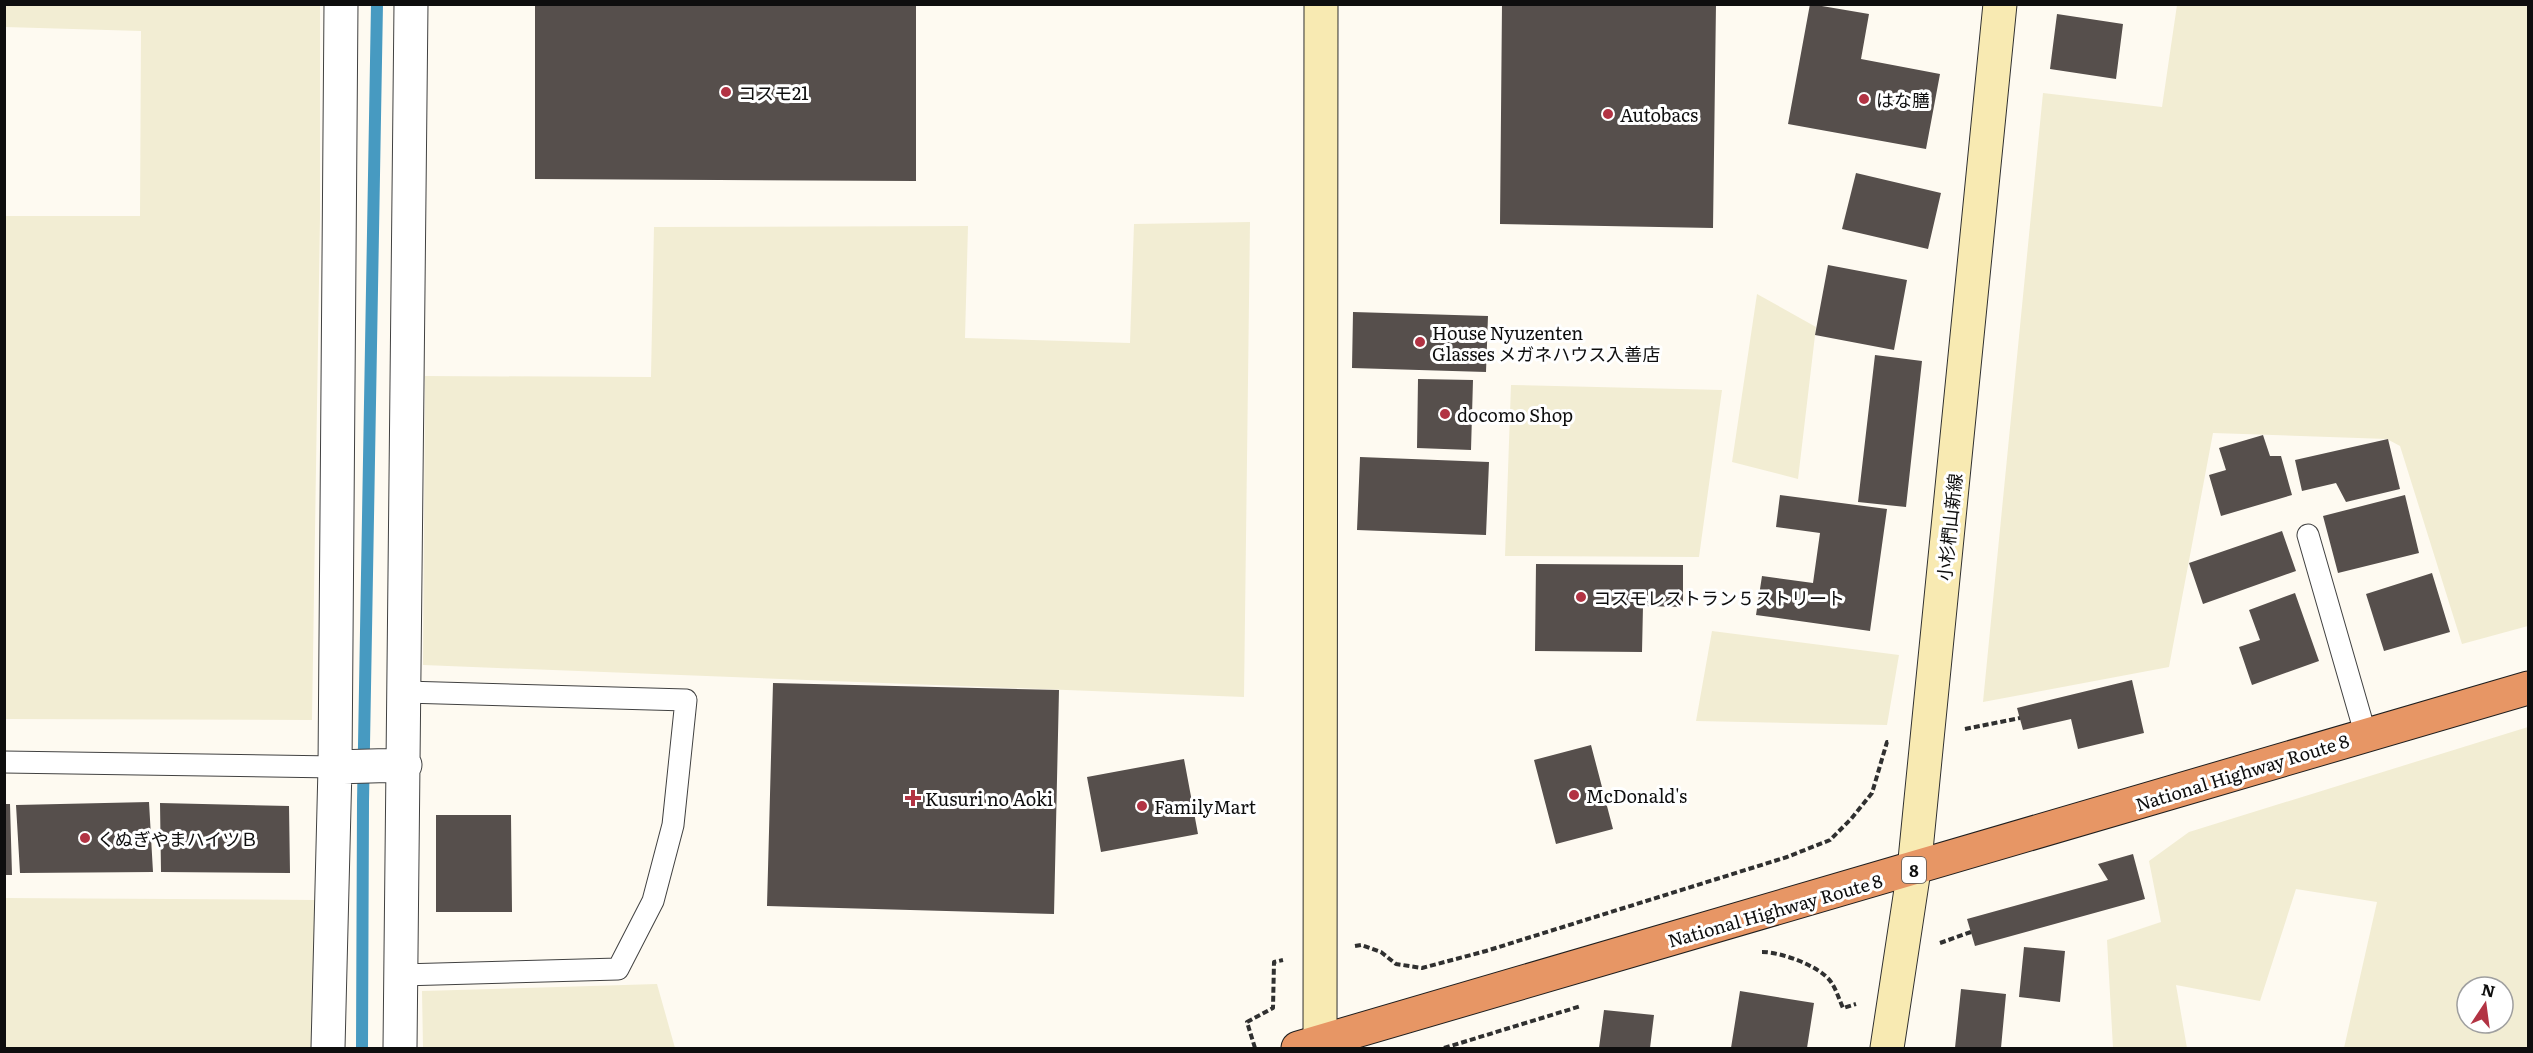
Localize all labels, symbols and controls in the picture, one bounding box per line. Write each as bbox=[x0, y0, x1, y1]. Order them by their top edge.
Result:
place label: コスモ21 bbox=[738, 79, 808, 106]
marker: コスモ21 bbox=[719, 85, 733, 99]
place label: はな膳 bbox=[1876, 86, 1930, 113]
marker: はな膳 bbox=[1857, 92, 1871, 106]
place label: Autobacs bbox=[1620, 101, 1698, 128]
marker: Autobacs bbox=[1601, 107, 1615, 121]
place label: House Nyuzenten Glasses メガネハウス入善店 bbox=[1432, 319, 1660, 367]
marker: House Nyuzenten Glasses メガネハウス入善店 bbox=[1413, 335, 1427, 349]
place label: docomo Shop bbox=[1457, 401, 1573, 428]
marker: docomo Shop bbox=[1438, 407, 1452, 421]
street label: 小杉椚山新線 bbox=[1930, 472, 1968, 582]
place label: コスモレストラン５ストリート bbox=[1593, 584, 1845, 611]
marker: コスモレストラン５ストリート bbox=[1574, 590, 1588, 604]
street label: National Highway Route 8 bbox=[2132, 727, 2352, 817]
place label: McDonald's bbox=[1586, 782, 1687, 809]
place label: Kusuri no Aoki bbox=[925, 785, 1053, 812]
marker: McDonald's bbox=[1567, 788, 1581, 802]
marker: Kusuri no Aoki bbox=[906, 791, 920, 805]
place label: FamilyMart bbox=[1154, 793, 1257, 820]
marker: FamilyMart bbox=[1135, 799, 1149, 813]
place label: くぬぎやまハイツＢ bbox=[97, 825, 258, 852]
marker: くぬぎやまハイツＢ bbox=[78, 831, 92, 845]
road number: 8 bbox=[1902, 857, 1926, 883]
street label: National Highway Route 8 bbox=[1664, 866, 1886, 954]
north arrow bbox=[2455, 975, 2515, 1035]
text: N bbox=[2479, 976, 2498, 1003]

